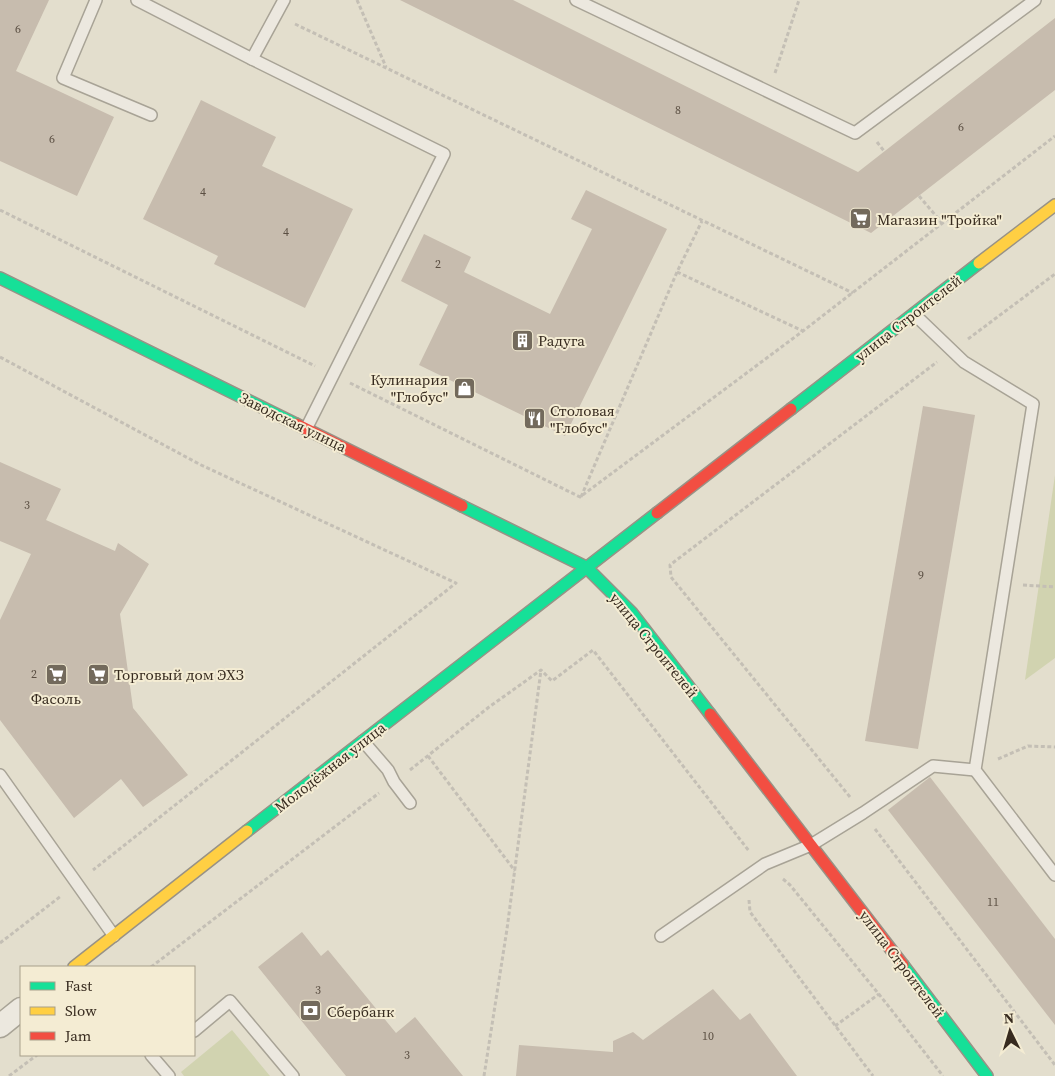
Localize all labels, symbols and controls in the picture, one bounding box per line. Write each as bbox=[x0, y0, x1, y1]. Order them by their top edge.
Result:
house number: 6 bbox=[15, 21, 21, 37]
house number: 8 bbox=[675, 102, 681, 118]
house number: 6 bbox=[958, 119, 964, 135]
house number: 6 bbox=[49, 131, 55, 147]
house number: 4 bbox=[200, 184, 206, 200]
supermarket icon: Магазин "Тройка" bbox=[849, 207, 873, 231]
place label: Магазин "Тройка" bbox=[877, 209, 1002, 230]
house number: 4 bbox=[283, 224, 289, 240]
house number: 2 bbox=[435, 256, 441, 272]
street label: улица Строителей bbox=[850, 269, 966, 366]
building icon: Радуга bbox=[510, 328, 534, 352]
place label: Радуга bbox=[538, 330, 585, 351]
place label: Кулинария "Глобус" bbox=[370, 369, 448, 407]
shop icon: Кулинария "Глобус" bbox=[452, 376, 476, 400]
street label: Заводская улица bbox=[236, 387, 350, 457]
place label: Столовая "Глобус" bbox=[550, 400, 615, 438]
restaurant icon: Столовая "Глобус" bbox=[522, 407, 546, 431]
house number: 3 bbox=[24, 497, 30, 513]
house number: 9 bbox=[918, 567, 924, 583]
street label: улица Строителей bbox=[605, 588, 703, 702]
supermarket icon: Торговый дом ЭХЗ bbox=[86, 662, 110, 686]
supermarket icon: Фасоль bbox=[44, 663, 68, 687]
place label: Торговый дом ЭХЗ bbox=[114, 664, 244, 685]
house number: 2 bbox=[31, 666, 37, 682]
place label: Фасоль bbox=[31, 688, 81, 709]
street label: Молодёжная улица bbox=[270, 717, 390, 817]
house number: 11 bbox=[987, 894, 999, 910]
street label: улица Строителей bbox=[854, 906, 950, 1023]
legend bbox=[20, 966, 195, 1056]
text: Fast bbox=[65, 975, 92, 996]
house number: 3 bbox=[315, 982, 321, 998]
bank icon: Сбербанк bbox=[299, 999, 323, 1023]
text: Slow bbox=[65, 1000, 97, 1021]
place label: Сбербанк bbox=[327, 1001, 395, 1022]
north arrow bbox=[985, 1006, 1035, 1056]
text: N bbox=[1003, 1008, 1015, 1028]
text: Jam bbox=[64, 1025, 92, 1046]
house number: 10 bbox=[702, 1028, 714, 1044]
house number: 3 bbox=[404, 1047, 410, 1063]

